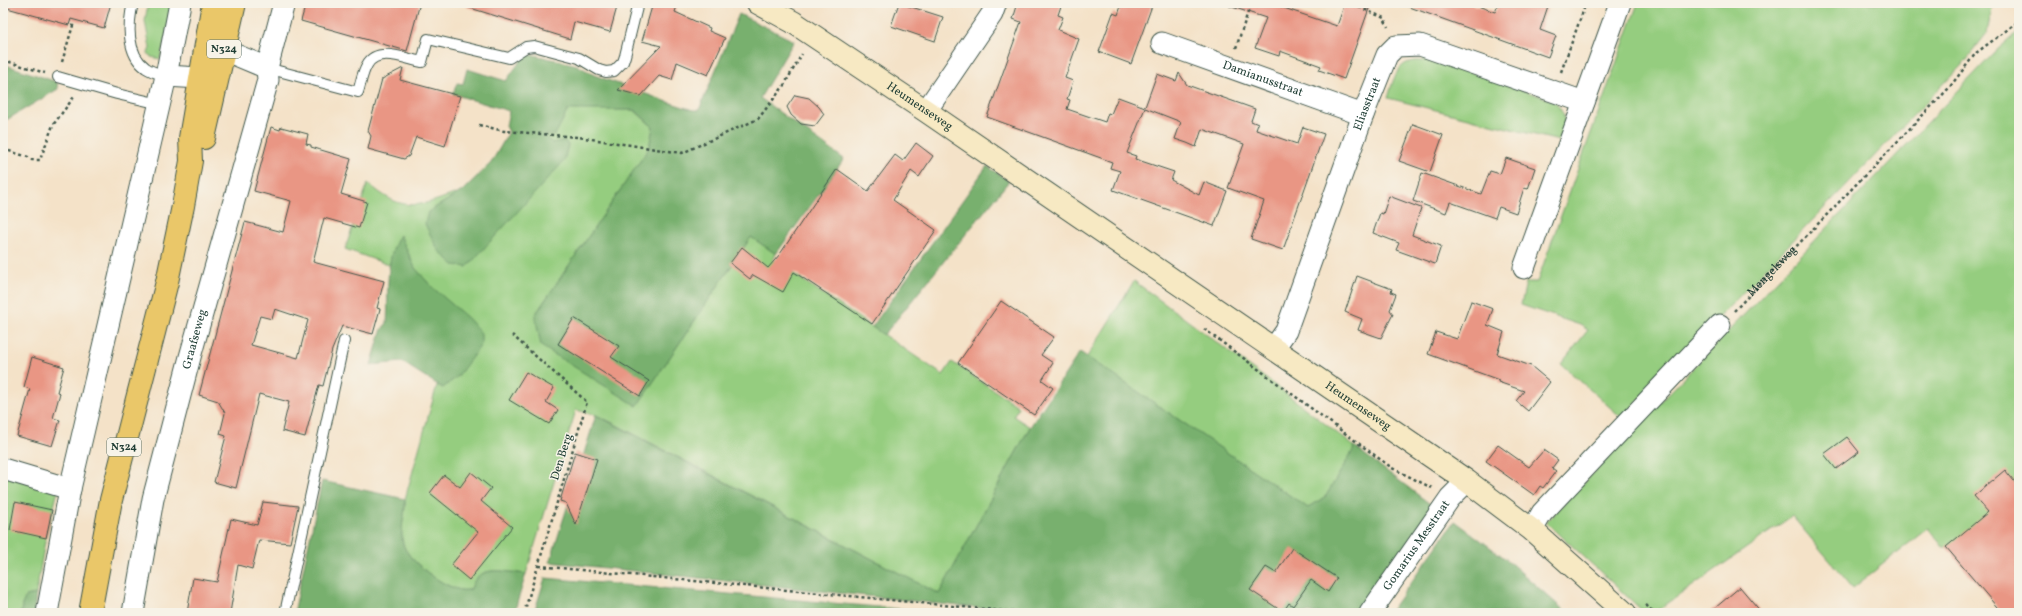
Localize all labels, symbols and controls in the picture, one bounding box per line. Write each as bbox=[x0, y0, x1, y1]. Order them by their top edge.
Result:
road number: N324 bbox=[207, 40, 241, 58]
street label: Damianusstraat bbox=[1220, 57, 1305, 101]
street label: Eliasstraat bbox=[1350, 75, 1385, 133]
street label: Heumenseweg bbox=[883, 79, 956, 135]
street label: Mengelsweg bbox=[1744, 242, 1801, 300]
street label: Graafseweg bbox=[179, 307, 211, 371]
street label: Heumenseweg bbox=[1322, 378, 1394, 435]
street label: Den Berg bbox=[547, 432, 577, 482]
road number: N324 bbox=[107, 438, 141, 456]
street label: Gomarius Messtraat bbox=[1380, 497, 1454, 594]

